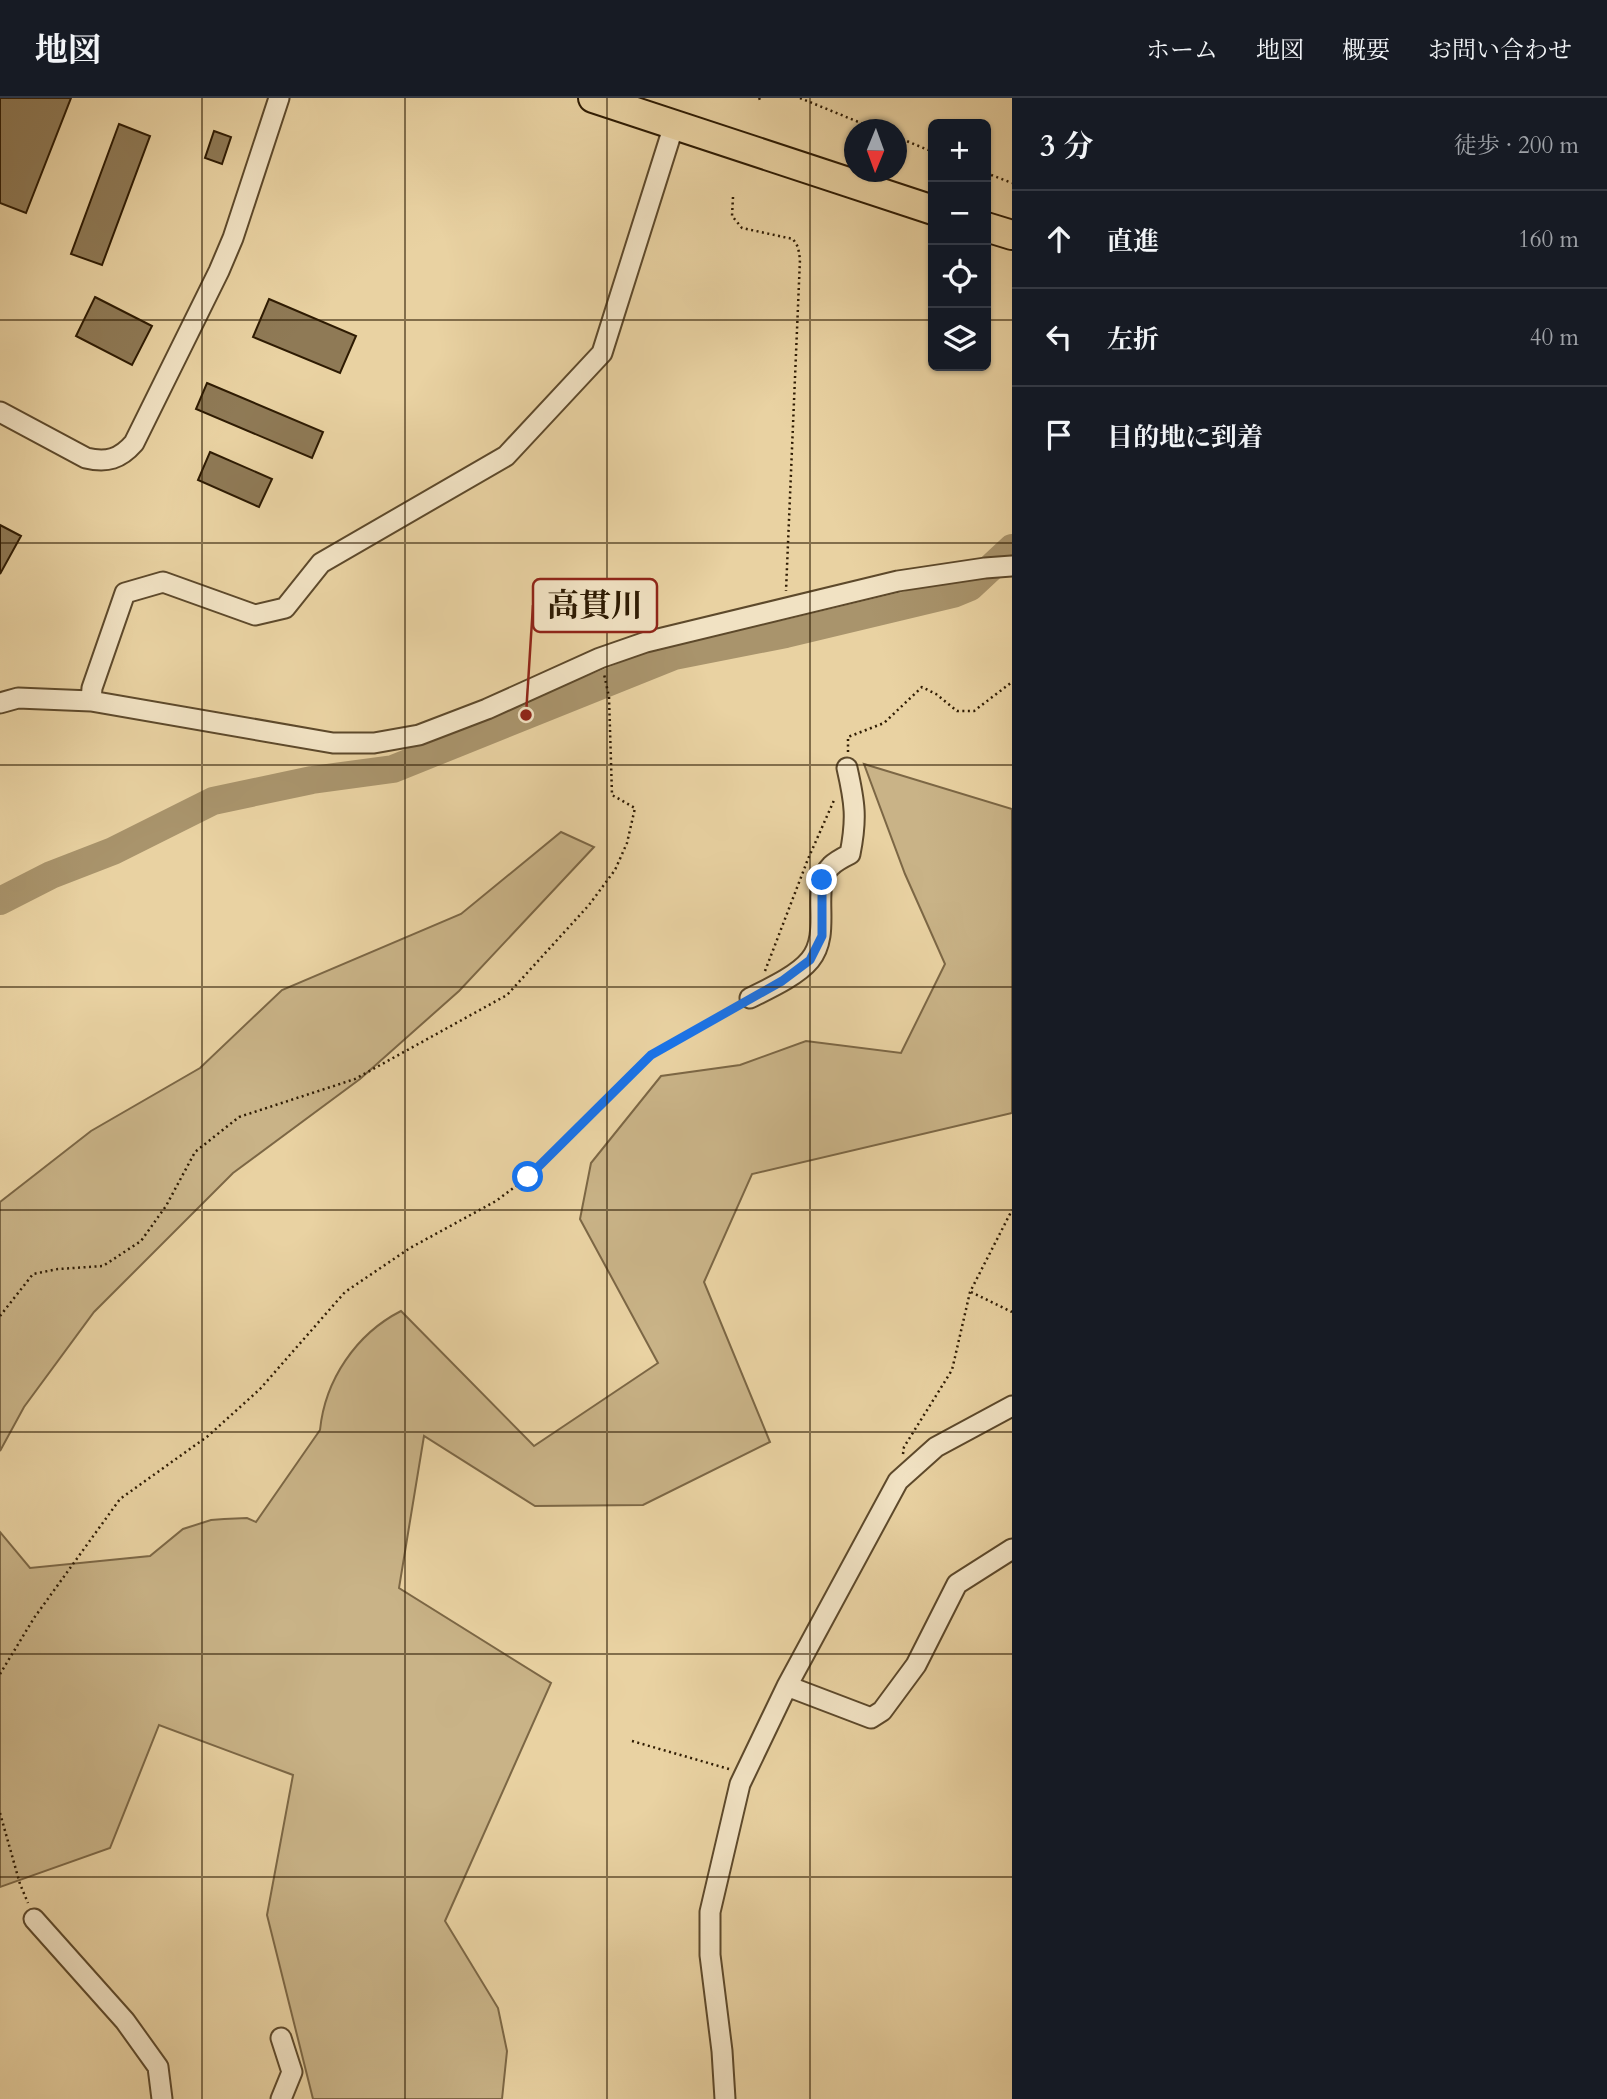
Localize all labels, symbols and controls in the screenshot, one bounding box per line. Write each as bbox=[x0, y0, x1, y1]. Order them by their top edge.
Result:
text: 地図 bbox=[35, 28, 101, 73]
text: ホーム bbox=[1146, 34, 1218, 67]
text: 地図 bbox=[1256, 34, 1304, 67]
text: 概要 bbox=[1342, 34, 1390, 67]
text: お問い合わせ bbox=[1428, 34, 1572, 67]
north arrow bbox=[844, 119, 907, 182]
map controls bbox=[928, 119, 991, 371]
button: + bbox=[928, 119, 991, 182]
text: 3 分 bbox=[1040, 126, 1093, 167]
text: 徒歩 · 200 m bbox=[1454, 130, 1579, 161]
button: − bbox=[928, 182, 991, 245]
icon: ahead bbox=[1040, 220, 1078, 258]
text: 直進 bbox=[1107, 224, 1159, 259]
text: 160 m bbox=[1518, 224, 1579, 255]
button: locate bbox=[928, 245, 991, 308]
button: layers bbox=[928, 308, 991, 371]
icon: left bbox=[1040, 318, 1078, 356]
text: 左折 bbox=[1107, 322, 1159, 357]
text: 40 m bbox=[1530, 322, 1579, 353]
icon: arrive bbox=[1040, 416, 1078, 454]
text: 目的地に到着 bbox=[1107, 420, 1263, 455]
callout: 高貫川 bbox=[533, 579, 657, 632]
text: 高貫川 bbox=[547, 584, 643, 628]
route end bbox=[806, 864, 837, 895]
route start bbox=[512, 1161, 543, 1192]

